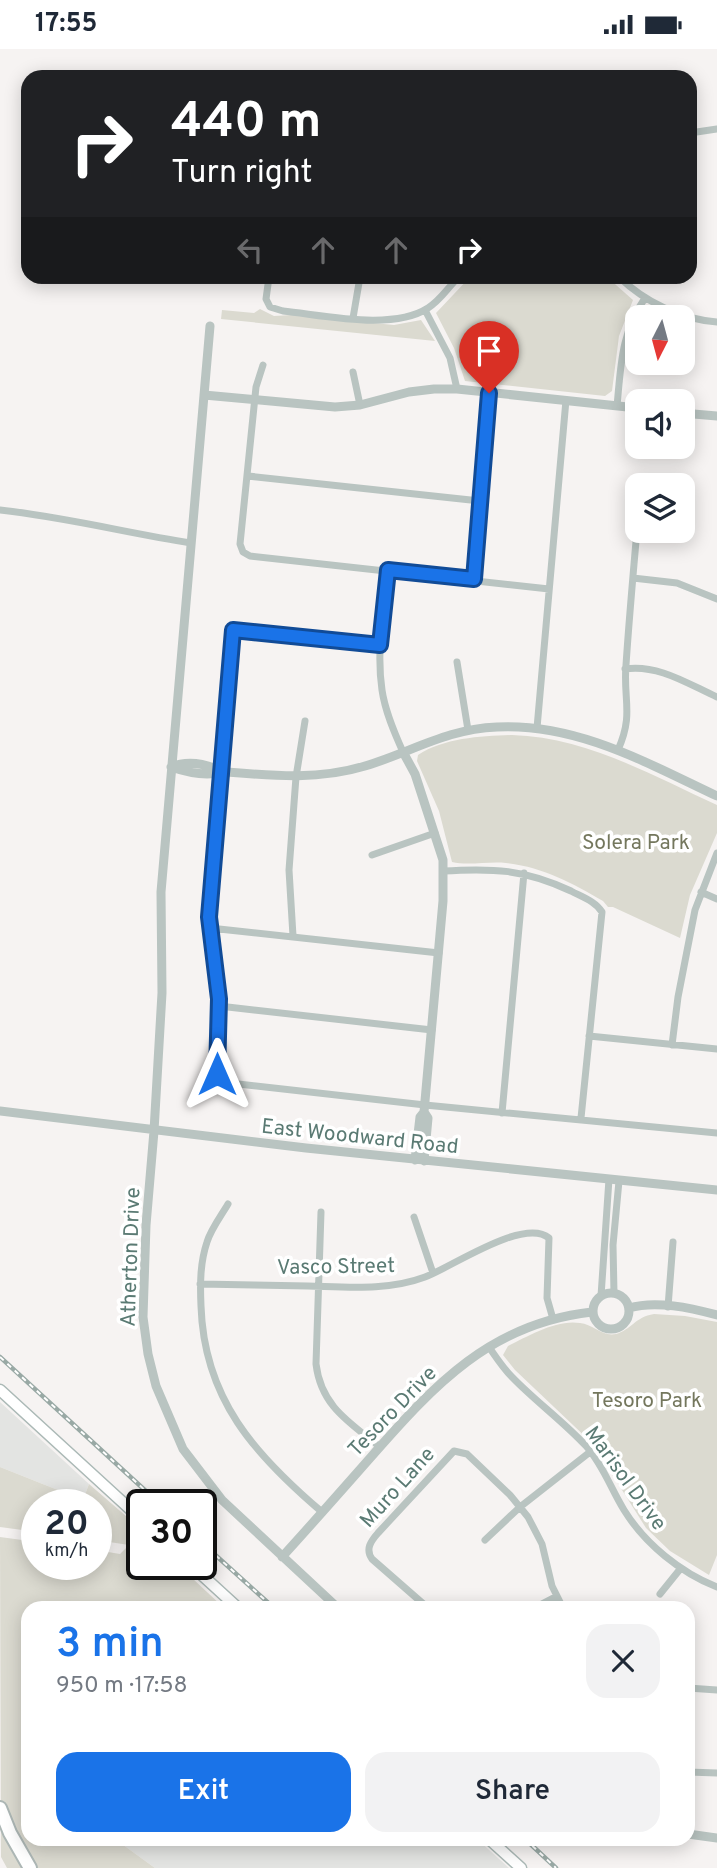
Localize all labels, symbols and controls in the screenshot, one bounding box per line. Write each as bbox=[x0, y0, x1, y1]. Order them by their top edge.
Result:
text: 17:55 bbox=[35, 8, 97, 41]
text: 440 m bbox=[171, 93, 321, 155]
icon: right bbox=[56, 98, 147, 189]
text: Turn right bbox=[171, 154, 313, 194]
icon: left bbox=[231, 231, 269, 269]
icon: ahead bbox=[304, 231, 342, 269]
icon: ahead bbox=[377, 231, 415, 269]
icon: right bbox=[450, 231, 488, 269]
north arrow bbox=[625, 305, 695, 375]
map controls bbox=[625, 305, 695, 543]
pin bbox=[459, 321, 519, 393]
icon: arrive bbox=[470, 332, 508, 370]
button: sound bbox=[625, 389, 695, 459]
button: layers bbox=[625, 473, 695, 543]
park label: Solera Park bbox=[582, 830, 690, 857]
position arrow bbox=[180, 1037, 254, 1111]
street label: East Woodward Road bbox=[260, 1114, 460, 1161]
street label: Atherton Drive bbox=[116, 1187, 147, 1327]
street label: Vasco Street bbox=[277, 1253, 395, 1282]
street label: Tesoro Drive bbox=[343, 1361, 443, 1463]
park label: Tesoro Park bbox=[592, 1388, 702, 1415]
street label: Marisol Drive bbox=[578, 1421, 672, 1536]
street label: Muro Lane bbox=[355, 1442, 441, 1534]
speed limit sign: 30 bbox=[126, 1489, 217, 1580]
text: 20 bbox=[44, 1503, 89, 1547]
text: km/h bbox=[45, 1540, 88, 1563]
text: 3 min bbox=[56, 1619, 164, 1672]
button: close bbox=[586, 1624, 660, 1698]
text: 950 m · 17:58 bbox=[56, 1672, 188, 1701]
button: Exit bbox=[56, 1752, 351, 1832]
button: Share bbox=[365, 1752, 660, 1832]

